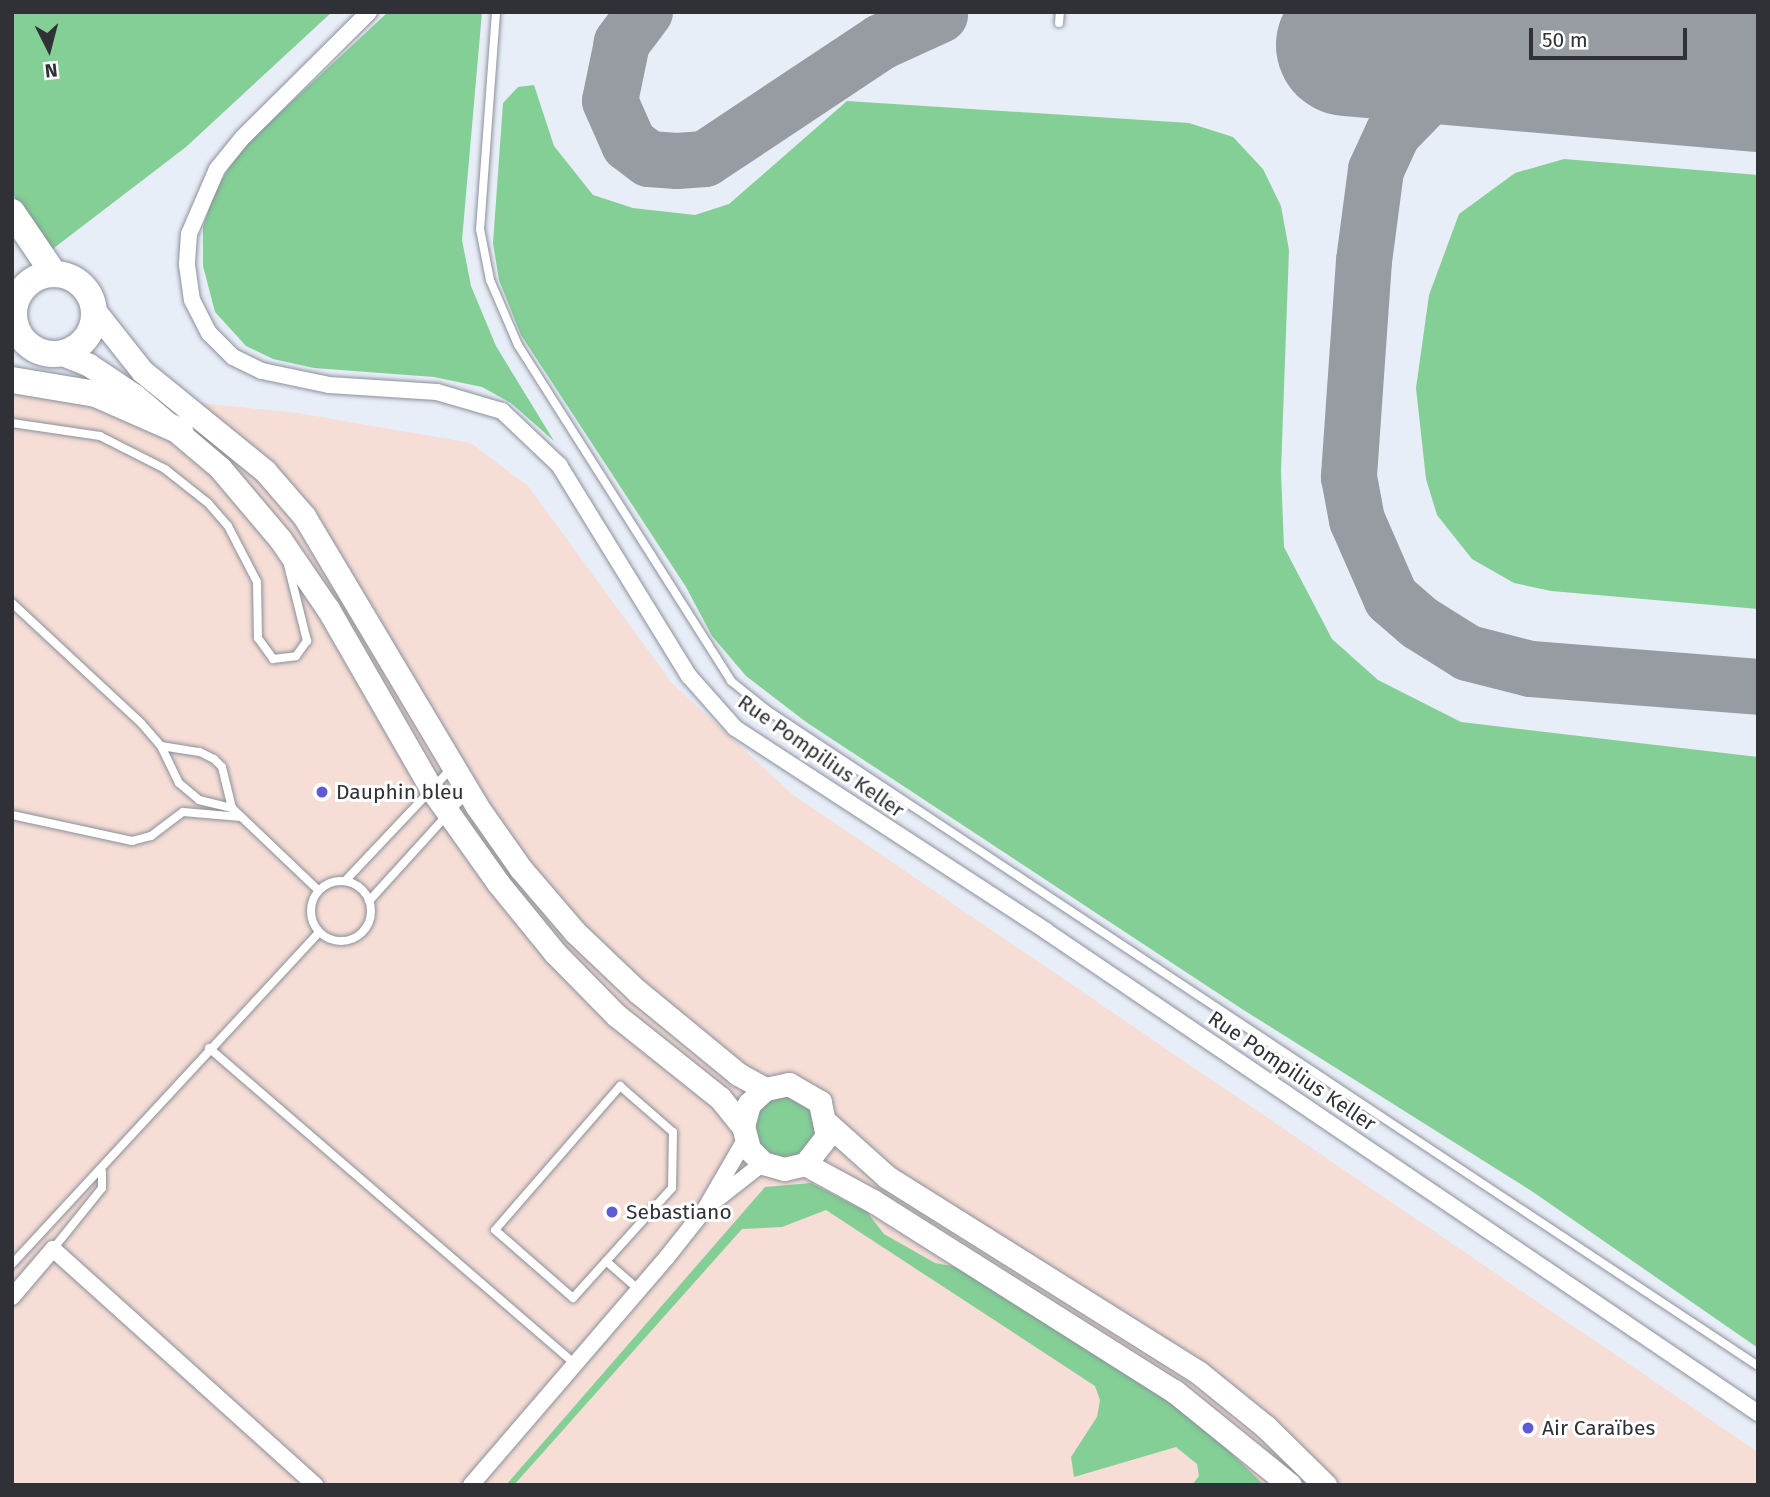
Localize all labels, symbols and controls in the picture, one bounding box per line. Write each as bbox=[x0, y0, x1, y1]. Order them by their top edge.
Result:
north arrow bbox=[14, 14, 84, 84]
scale bar bbox=[1532, 14, 1690, 58]
text: 50 m bbox=[1542, 27, 1588, 53]
text: N bbox=[44, 58, 59, 82]
street label: Rue Pompilius Keller bbox=[733, 689, 909, 823]
place label: Dauphin bleu bbox=[336, 779, 464, 805]
marker: Dauphin bleu bbox=[314, 784, 330, 800]
street label: Rue Pompilius Keller bbox=[1203, 1005, 1381, 1137]
place label: Sebastiano bbox=[626, 1199, 732, 1225]
marker: Sebastiano bbox=[604, 1204, 620, 1220]
place label: Air Caraïbes bbox=[1542, 1415, 1655, 1441]
marker: Air Caraïbes bbox=[1520, 1420, 1536, 1436]

